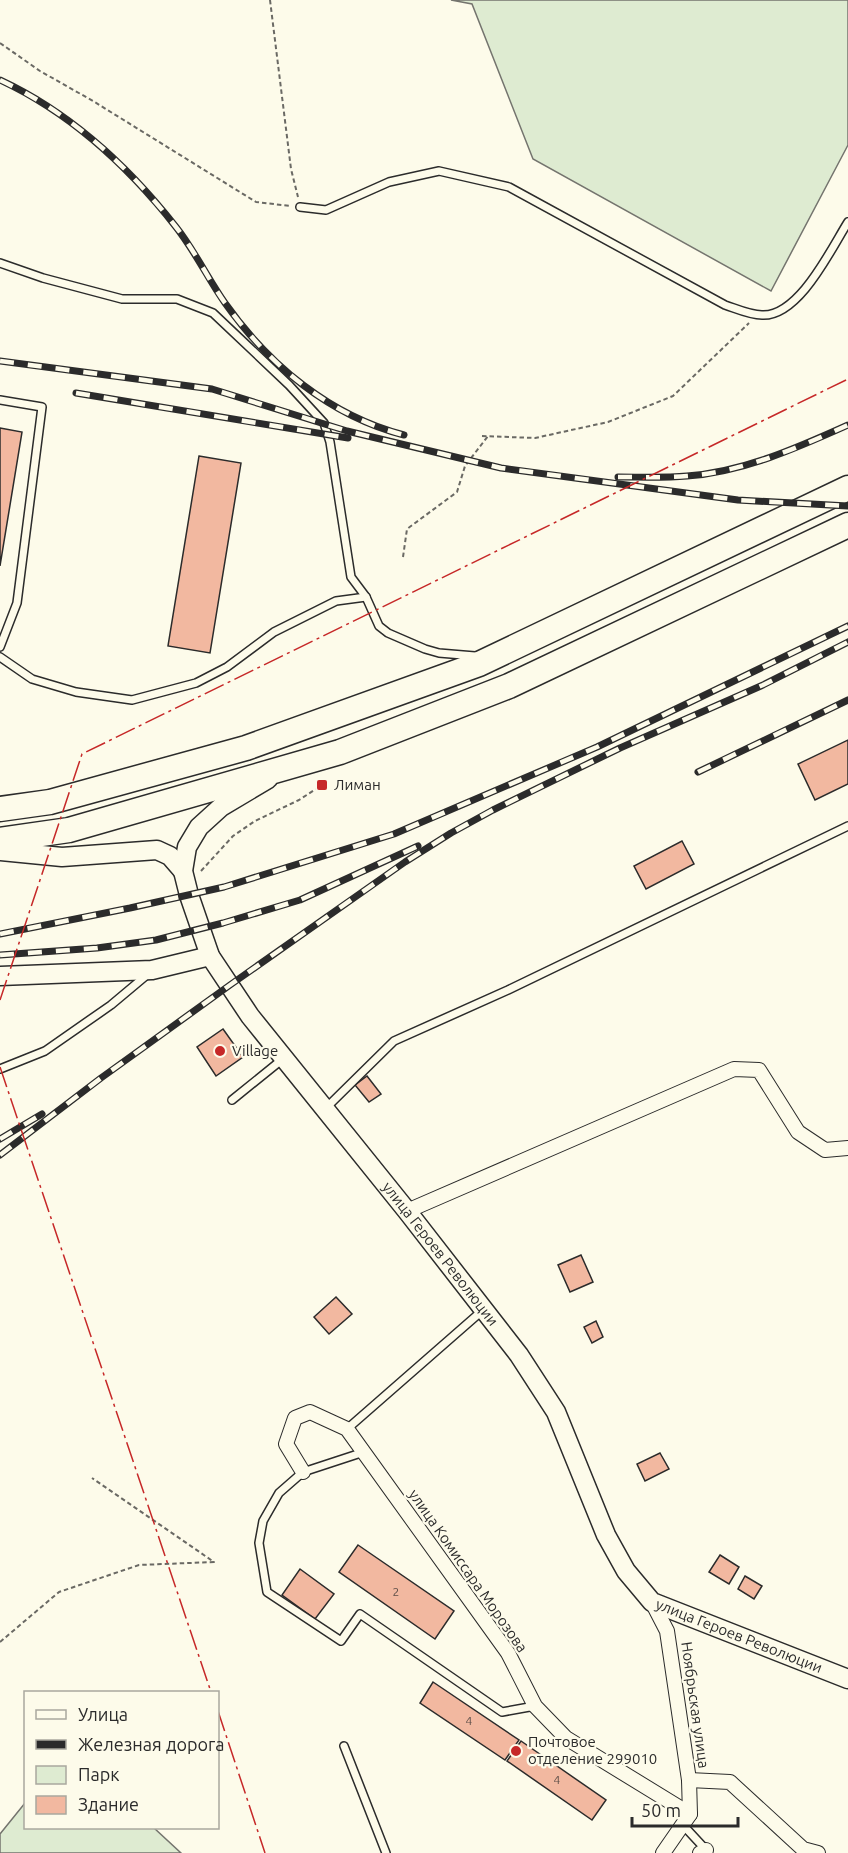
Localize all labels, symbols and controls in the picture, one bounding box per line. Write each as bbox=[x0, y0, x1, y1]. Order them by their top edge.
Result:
place label: Лиман bbox=[334, 776, 381, 793]
marker: Лиман bbox=[315, 778, 329, 792]
place label: Village bbox=[232, 1042, 278, 1059]
marker: Village bbox=[213, 1044, 227, 1058]
street label: улица Героев Революции bbox=[379, 1178, 502, 1329]
street label: улица Комиссара Морозова bbox=[406, 1486, 531, 1655]
house number: 2 bbox=[393, 1585, 399, 1598]
street label: улица Героев Революции bbox=[653, 1595, 825, 1676]
street label: Ноябрьская улица bbox=[678, 1641, 713, 1769]
legend bbox=[24, 1691, 219, 1829]
text: Улица bbox=[78, 1704, 128, 1724]
house number: 4 bbox=[466, 1714, 473, 1727]
place label: Почтовое отделение 299010 bbox=[528, 1733, 657, 1767]
text: Железная дорога bbox=[78, 1734, 225, 1754]
marker: Почтовое отделение 299010 bbox=[509, 1744, 523, 1758]
text: Парк bbox=[78, 1764, 119, 1784]
house number: 4 bbox=[554, 1773, 561, 1786]
scale bar bbox=[632, 1790, 738, 1828]
text: Здание bbox=[78, 1794, 139, 1814]
text: 50 m bbox=[641, 1800, 681, 1820]

